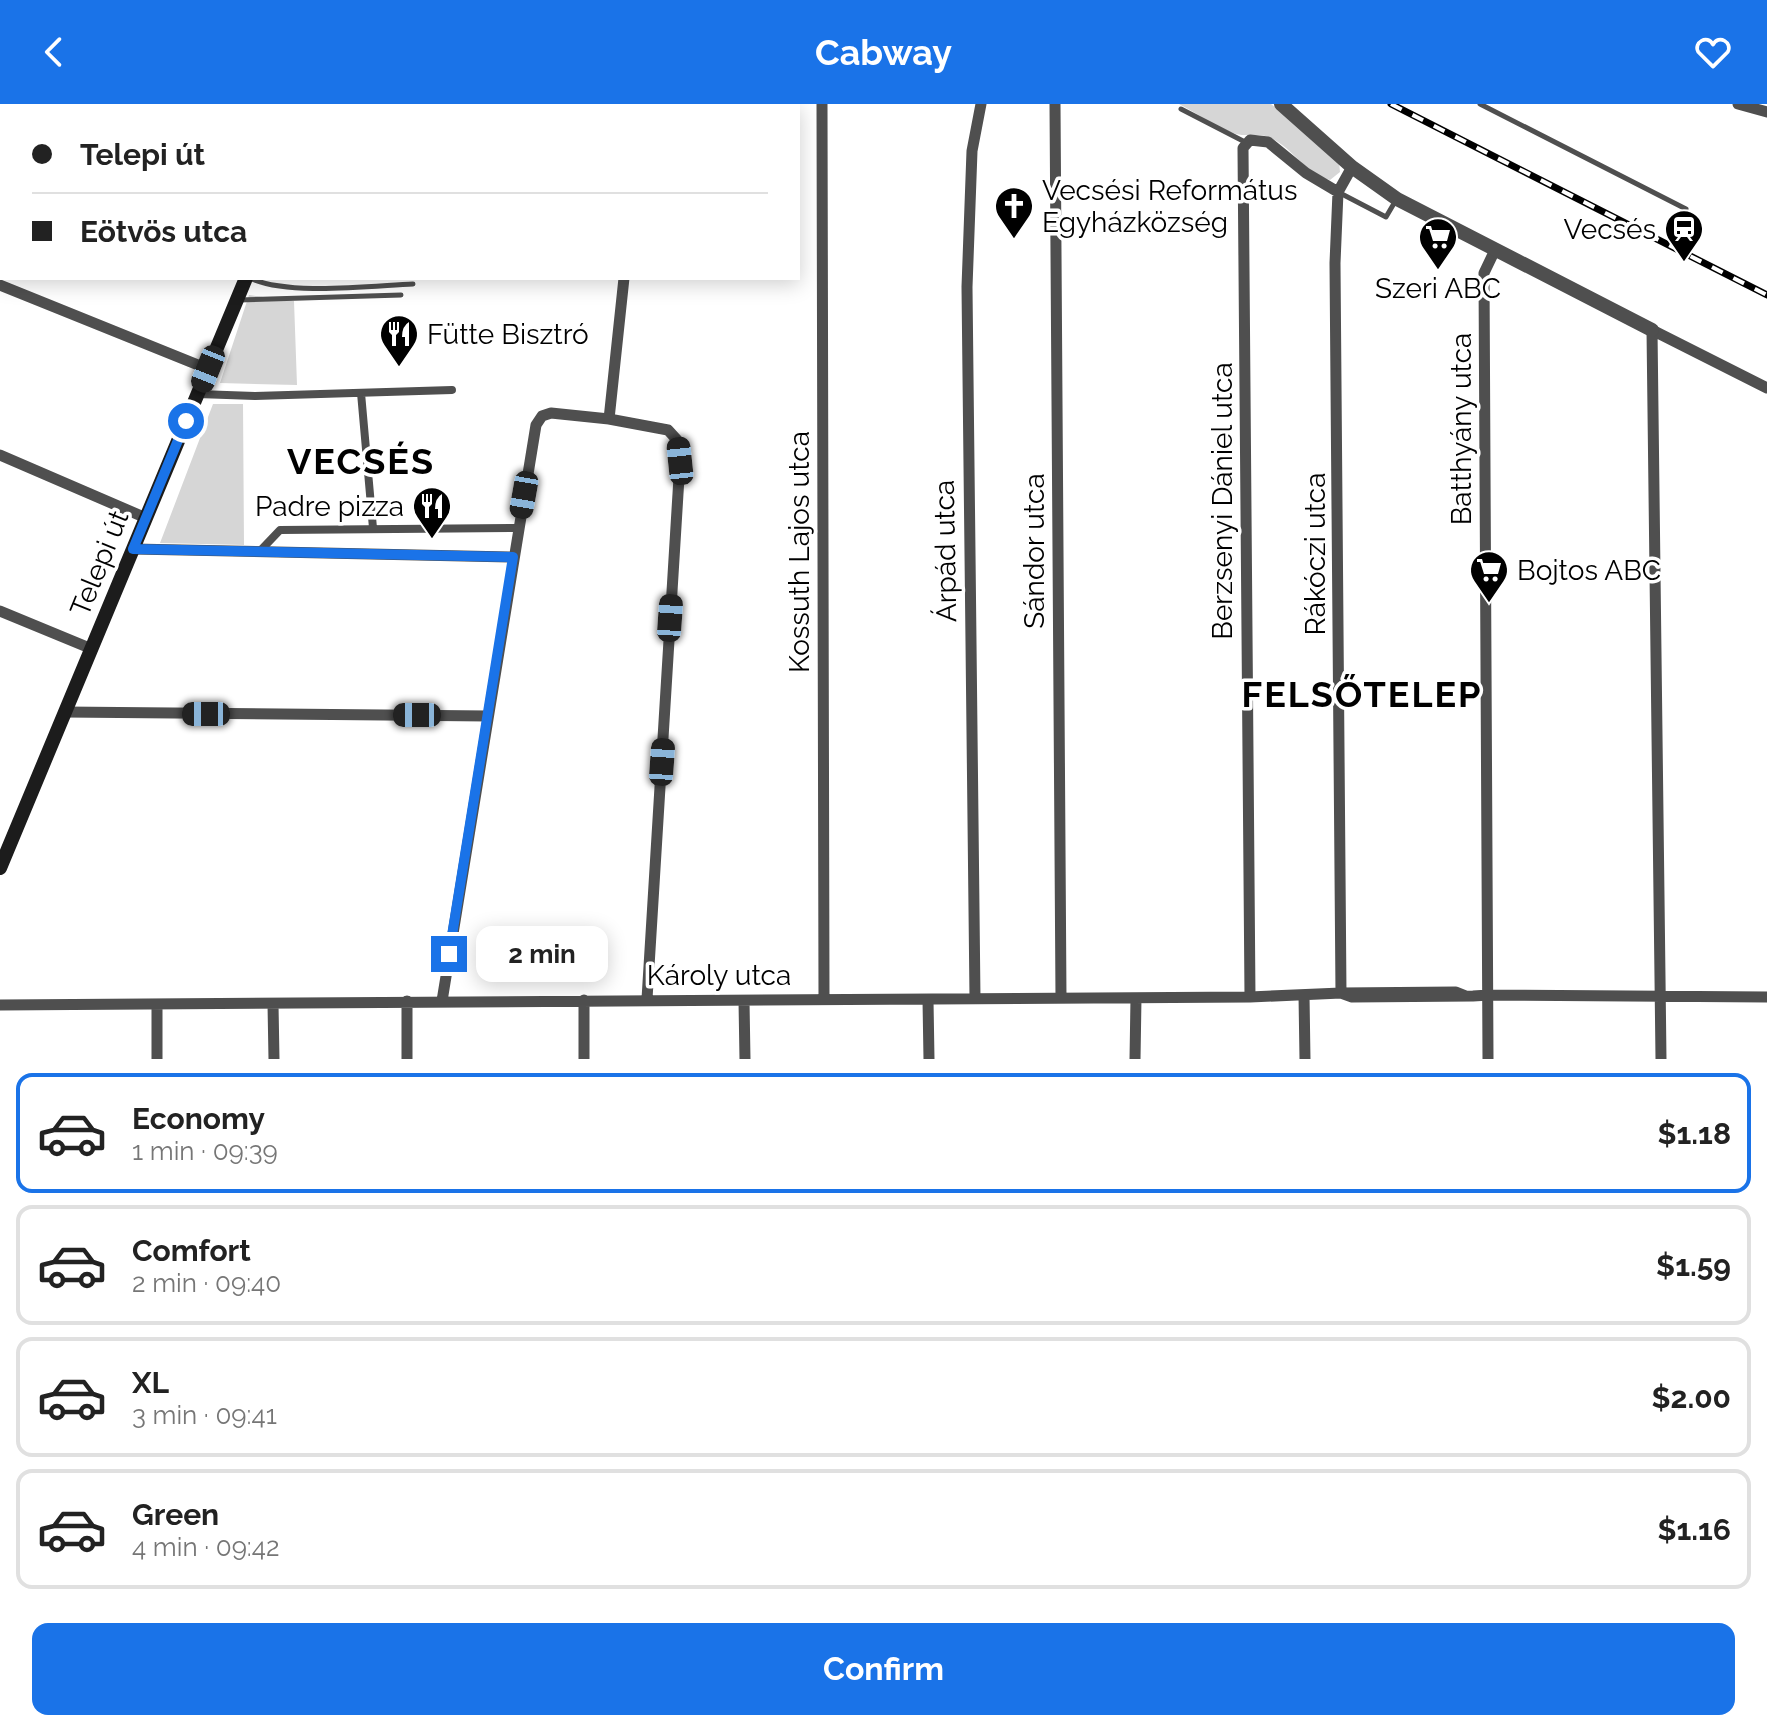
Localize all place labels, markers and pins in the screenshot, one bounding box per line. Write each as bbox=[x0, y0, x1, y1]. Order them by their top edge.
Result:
place label: Vecsési Református Egyházközség bbox=[1042, 174, 1297, 239]
church icon: Vecsési Református Egyházközség bbox=[993, 185, 1035, 240]
station icon: Vecsés bbox=[1663, 208, 1705, 263]
place label: Vecsés bbox=[1564, 213, 1656, 246]
supermarket icon: Szeri ABC bbox=[1417, 216, 1459, 271]
place label: Szeri ABC bbox=[1375, 272, 1501, 305]
restaurant icon: Fütte Bisztró bbox=[378, 313, 420, 368]
place label: Fütte Bisztró bbox=[427, 318, 589, 351]
restaurant icon: Padre pizza bbox=[411, 485, 453, 540]
place label: Padre pizza bbox=[255, 490, 404, 523]
supermarket icon: Bojtos ABC bbox=[1468, 549, 1510, 604]
place label: Bojtos ABC bbox=[1517, 554, 1661, 587]

